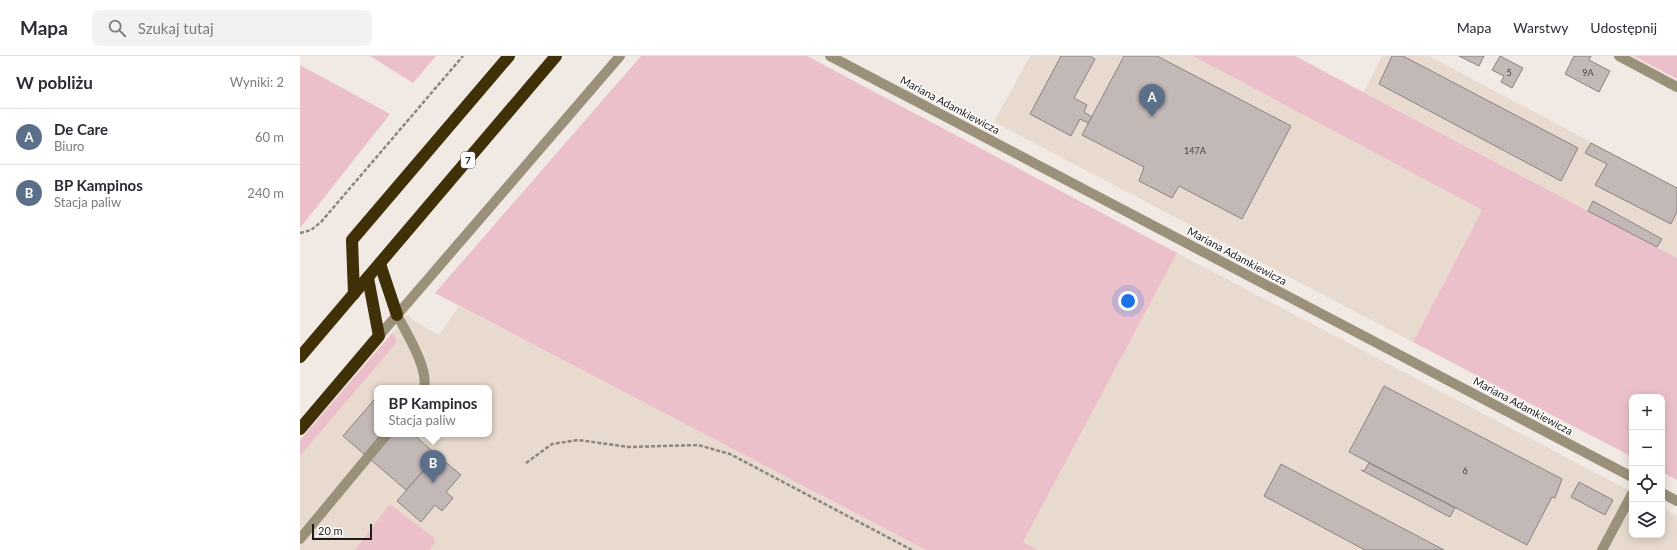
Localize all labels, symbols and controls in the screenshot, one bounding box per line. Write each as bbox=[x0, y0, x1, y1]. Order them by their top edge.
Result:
search box bbox=[92, 10, 372, 46]
text: Mapa bbox=[20, 16, 68, 39]
icon: search bbox=[106, 17, 128, 39]
text: Szukaj tutaj bbox=[138, 19, 214, 37]
text: Mapa bbox=[1457, 19, 1491, 36]
text: Warstwy bbox=[1513, 19, 1568, 36]
text: Udostępnij bbox=[1590, 19, 1657, 36]
house number: 5 bbox=[1506, 67, 1512, 78]
house number: 9A bbox=[1582, 67, 1595, 78]
text: W pobliżu bbox=[16, 72, 93, 93]
street label: Mariana Adamkiewicza bbox=[898, 73, 1002, 136]
text: Wyniki: 2 bbox=[230, 74, 284, 90]
pin: A bbox=[1139, 84, 1165, 117]
text: De Care bbox=[54, 120, 108, 138]
text: A bbox=[24, 129, 34, 145]
text: 60 m bbox=[255, 129, 284, 145]
text: Biuro bbox=[54, 138, 84, 154]
house number: 147A bbox=[1184, 145, 1207, 156]
road number: 7 bbox=[461, 152, 475, 168]
text: BP Kampinos bbox=[54, 176, 143, 194]
text: B bbox=[25, 185, 33, 201]
text: 240 m bbox=[247, 185, 284, 201]
text: Stacja paliw bbox=[54, 194, 121, 210]
street label: Mariana Adamkiewicza bbox=[1185, 224, 1289, 287]
your location bbox=[1118, 291, 1138, 311]
street label: Mariana Adamkiewicza bbox=[1471, 374, 1575, 437]
popup bbox=[374, 385, 492, 437]
text: BP Kampinos bbox=[389, 394, 477, 412]
map controls bbox=[1629, 394, 1665, 538]
button: + bbox=[1629, 394, 1665, 430]
text: Stacja paliw bbox=[389, 412, 456, 428]
button: − bbox=[1629, 430, 1665, 466]
pin: B bbox=[420, 450, 446, 483]
house number: 6 bbox=[1462, 465, 1468, 476]
button: locate bbox=[1629, 466, 1665, 502]
button: layers bbox=[1629, 502, 1665, 538]
scale bar bbox=[312, 522, 372, 541]
text: 20 m bbox=[318, 524, 343, 537]

